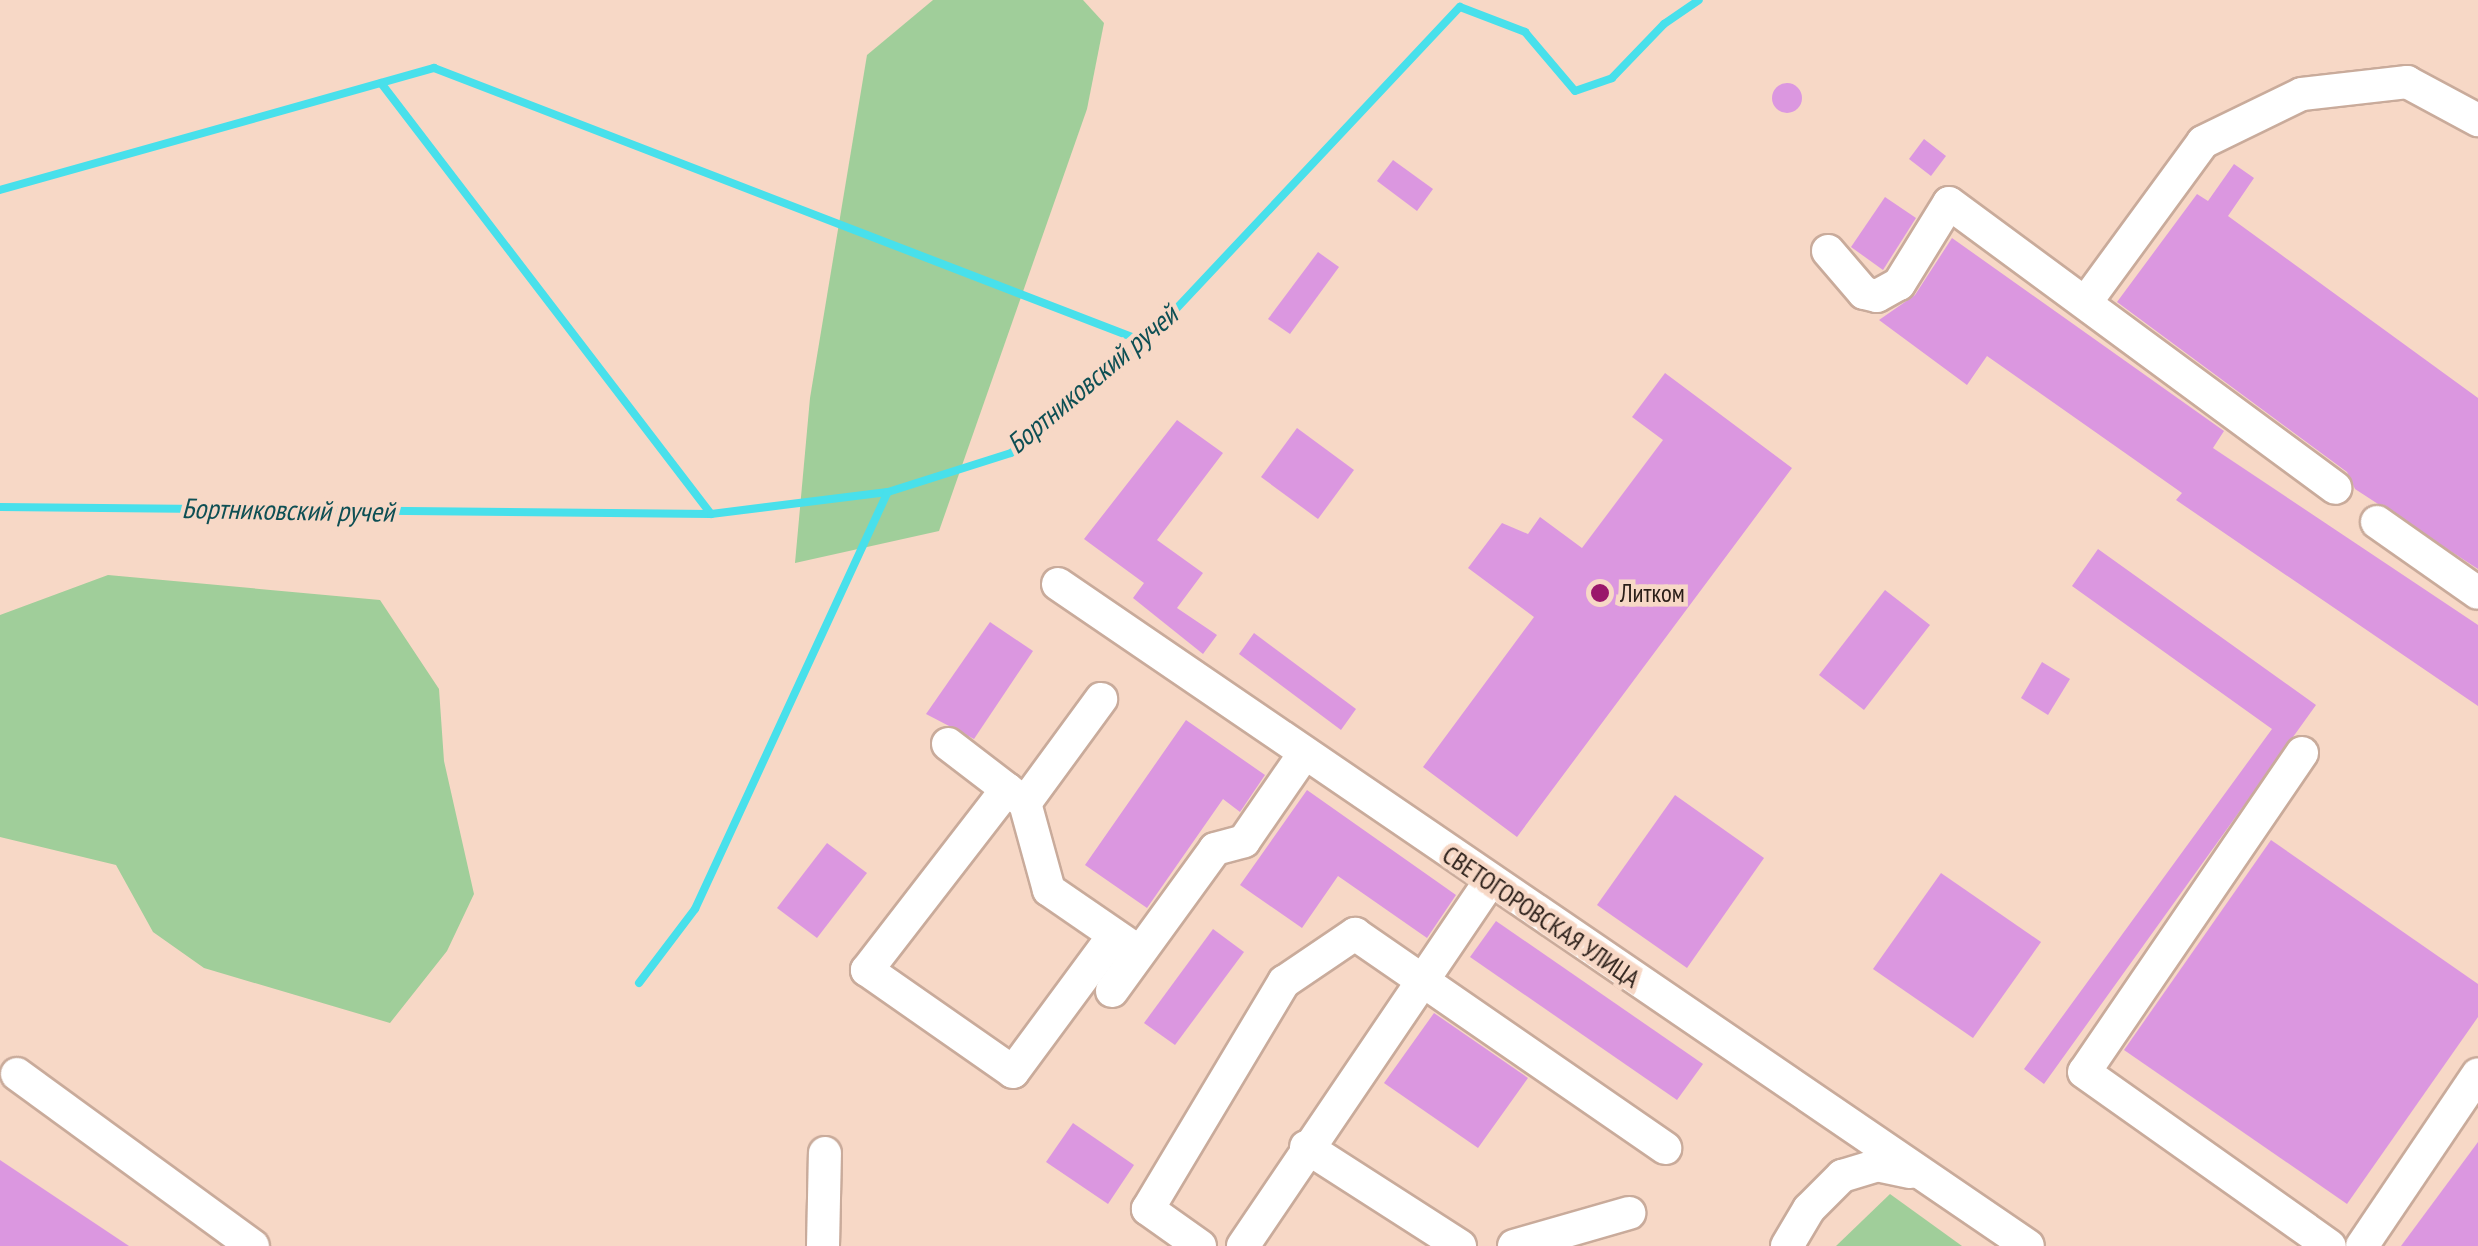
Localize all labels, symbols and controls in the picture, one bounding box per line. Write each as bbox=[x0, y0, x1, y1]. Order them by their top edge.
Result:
water label: Бортниковский ручей bbox=[1000, 298, 1184, 460]
water label: Бортниковский ручей bbox=[181, 491, 395, 529]
place label: Литком bbox=[1620, 578, 1685, 608]
marker: Литком bbox=[1589, 582, 1611, 604]
street label: СВЕТОГОРОВСКАЯ УЛИЦА bbox=[1437, 840, 1645, 994]

